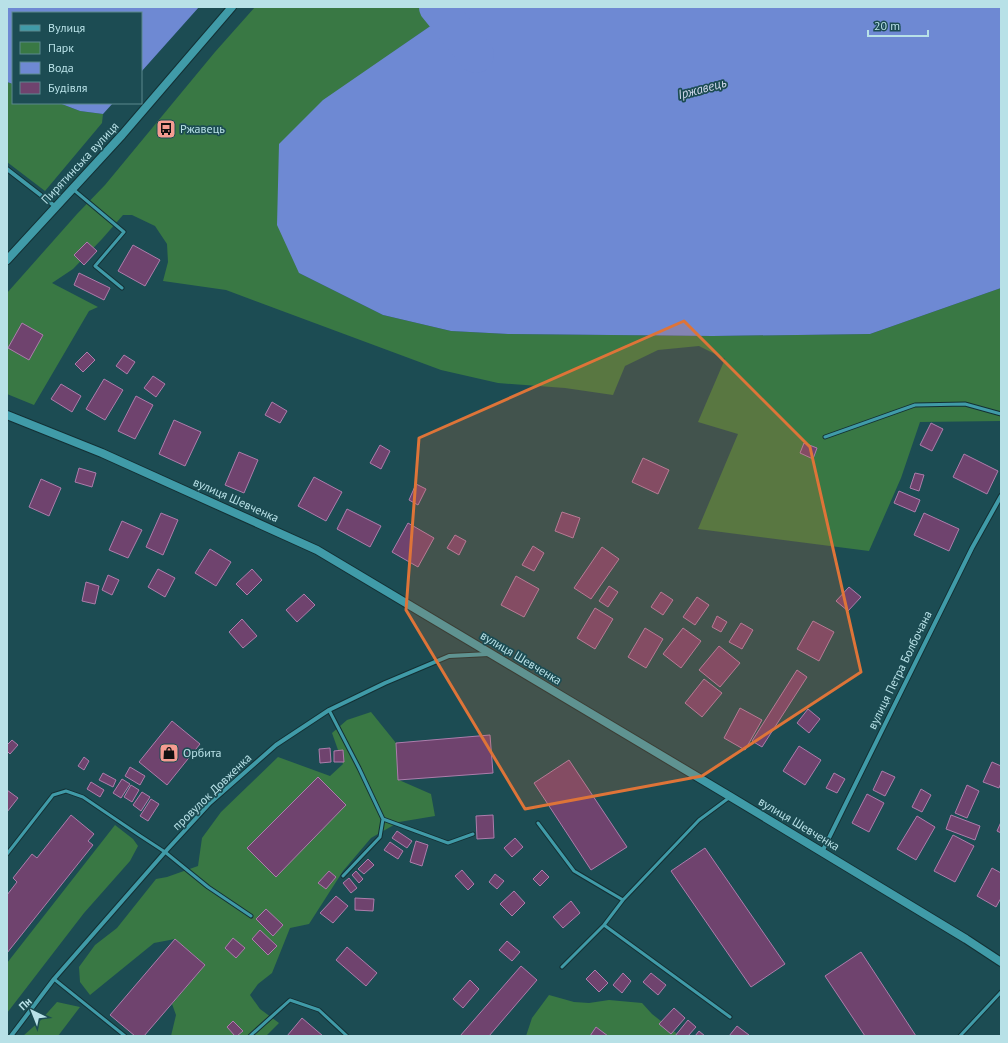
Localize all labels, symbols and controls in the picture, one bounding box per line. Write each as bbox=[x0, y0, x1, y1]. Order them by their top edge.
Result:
legend bbox=[12, 12, 142, 104]
scale bar bbox=[868, 12, 928, 38]
text: 20 m bbox=[874, 18, 900, 33]
text: Вулиця bbox=[48, 20, 85, 35]
text: Парк bbox=[48, 40, 74, 55]
text: Вода bbox=[48, 60, 74, 75]
water label: Іржавець bbox=[676, 74, 729, 103]
text: Будівля bbox=[48, 80, 87, 95]
bus stop icon: Ржавець bbox=[155, 118, 177, 140]
street label: Пирятинська вулиця bbox=[38, 119, 121, 207]
place label: Ржавець bbox=[180, 121, 225, 136]
street label: вулиця Шевченка bbox=[191, 474, 281, 525]
street label: вулиця Петра Болбочана bbox=[864, 608, 935, 732]
street label: вулиця Шевченка bbox=[478, 627, 565, 688]
shop icon: Орбита bbox=[158, 742, 180, 764]
place label: Орбита bbox=[183, 745, 221, 760]
street label: провулок Довженка bbox=[169, 750, 254, 833]
street label: вулиця Шевченка bbox=[756, 793, 843, 854]
north arrow bbox=[12, 991, 52, 1031]
text: Пн bbox=[16, 994, 35, 1013]

